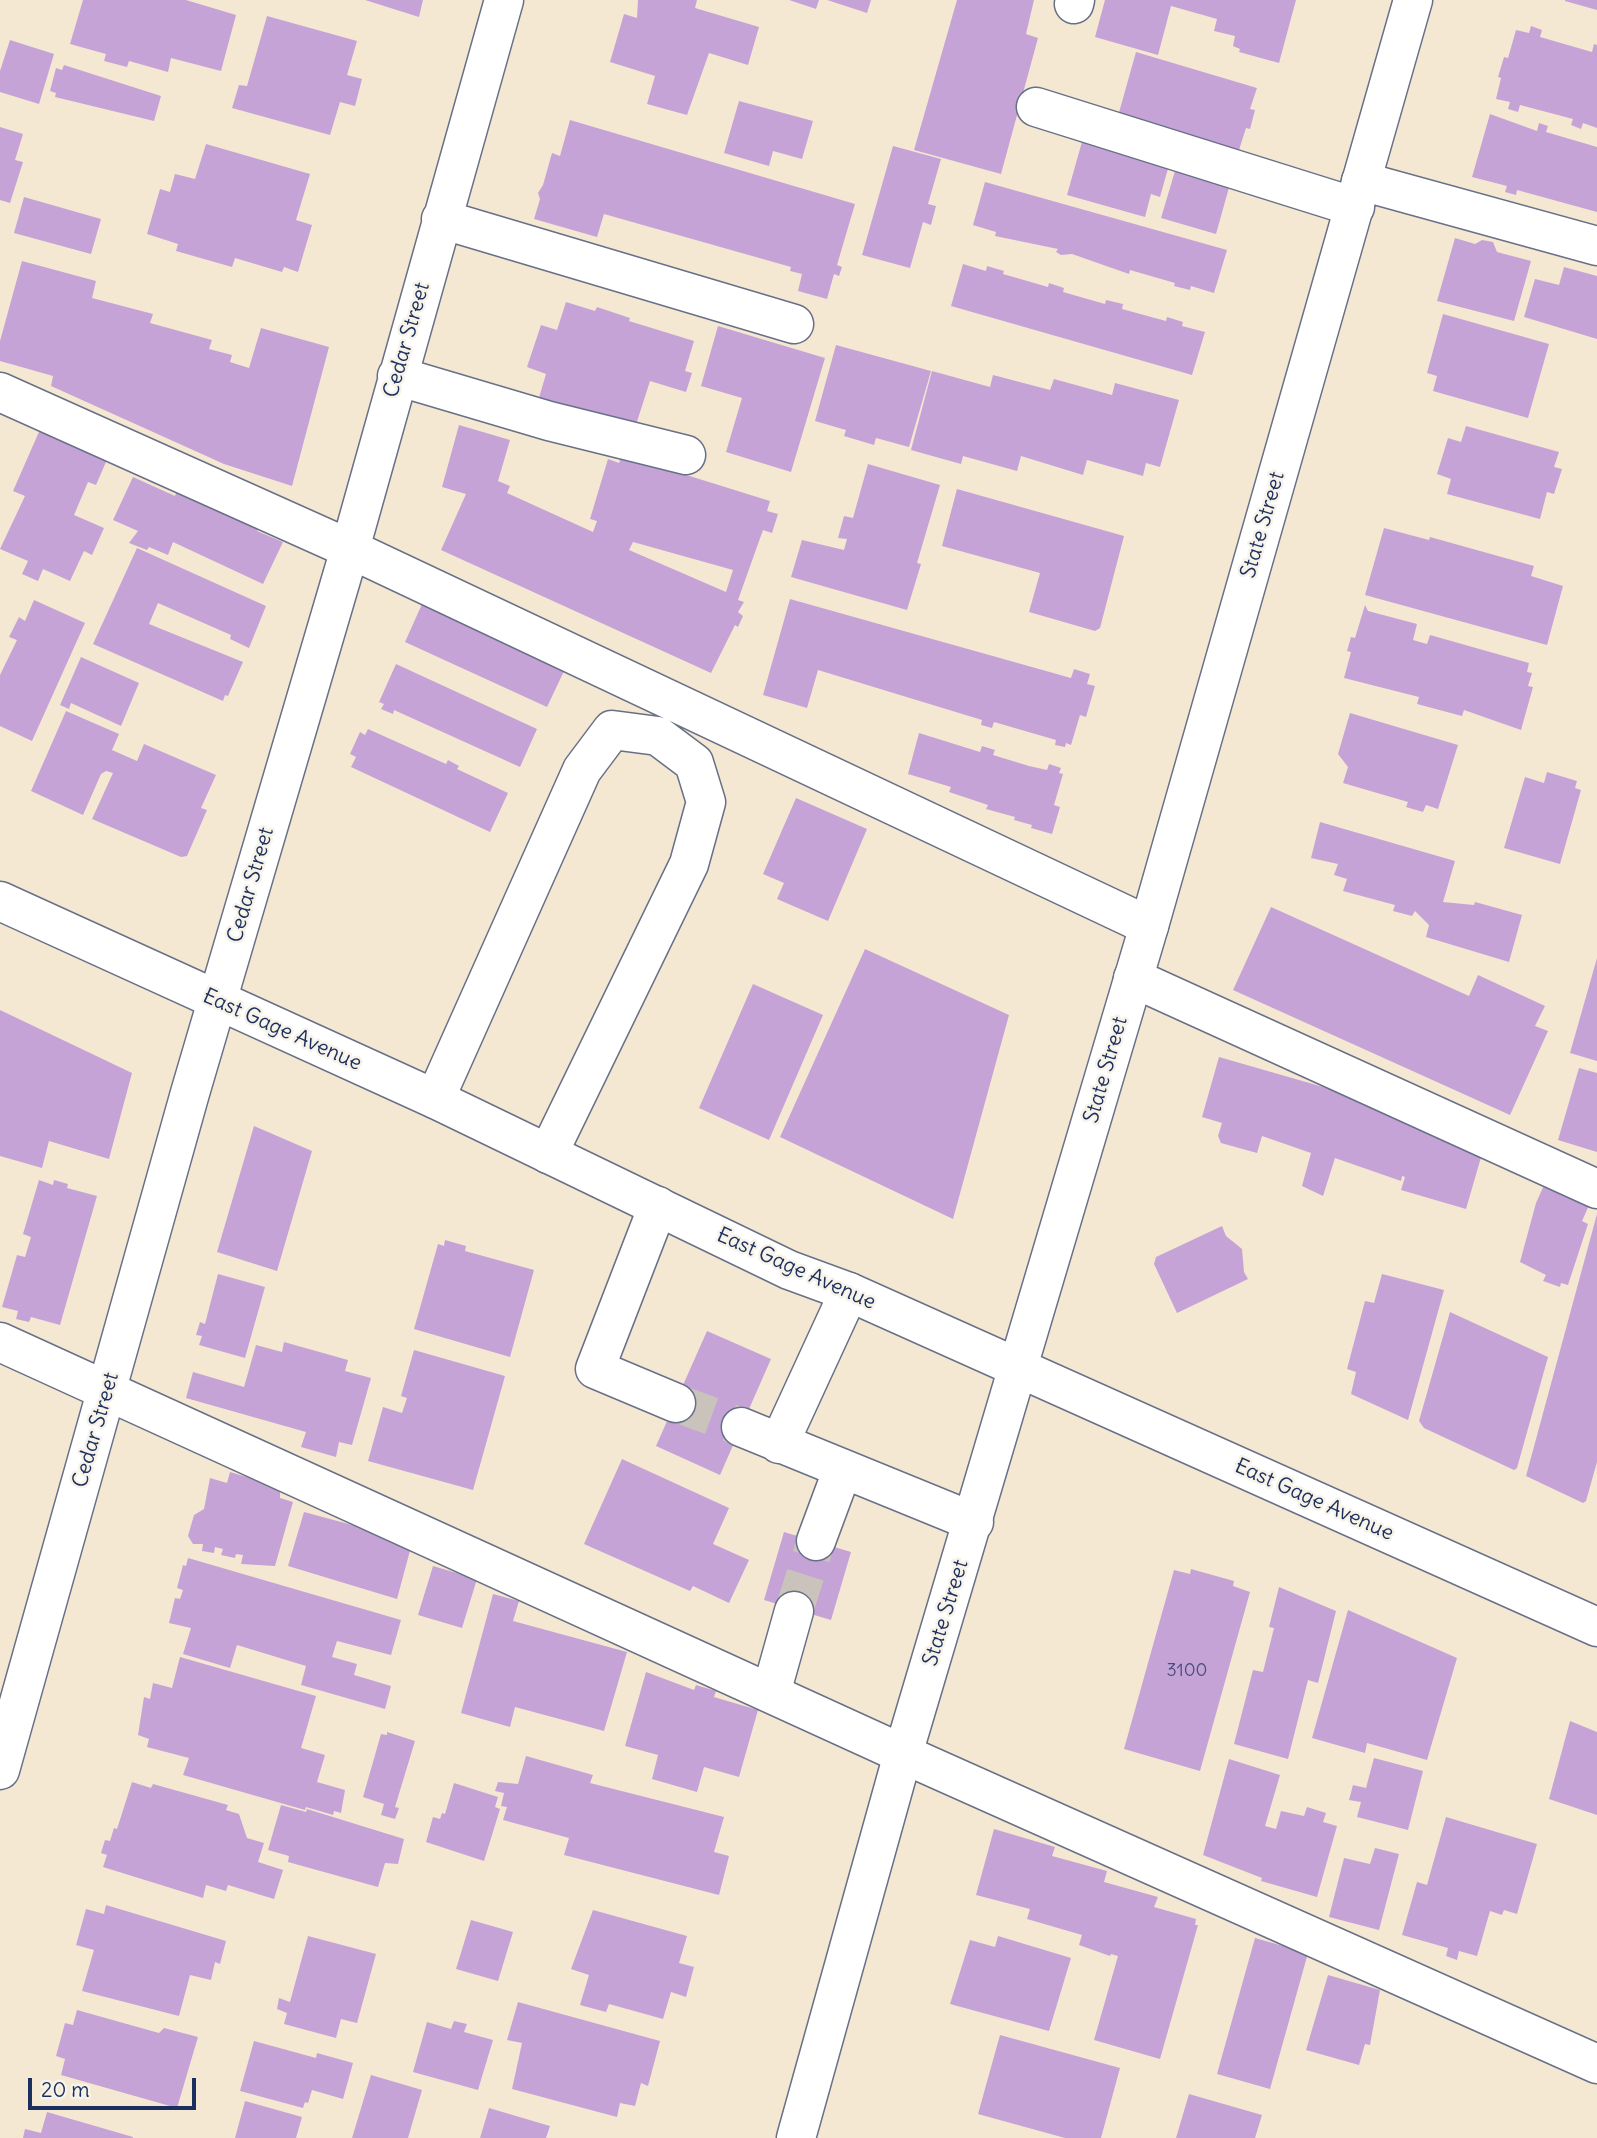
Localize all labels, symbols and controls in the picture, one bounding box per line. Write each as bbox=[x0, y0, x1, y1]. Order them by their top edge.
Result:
street label: Cedar Street bbox=[379, 280, 435, 400]
street label: State Street bbox=[1236, 469, 1290, 581]
street label: Cedar Street bbox=[223, 825, 279, 945]
street label: East Gage Avenue bbox=[199, 984, 365, 1076]
street label: State Street bbox=[1079, 1014, 1133, 1126]
street label: East Gage Avenue bbox=[713, 1223, 879, 1315]
street label: Cedar Street bbox=[68, 1370, 124, 1490]
street label: East Gage Avenue bbox=[1231, 1454, 1397, 1546]
street label: State Street bbox=[918, 1557, 974, 1669]
house number: 3100 bbox=[1167, 1660, 1207, 1682]
scale bar bbox=[32, 2064, 200, 2108]
text: 20 m bbox=[41, 2076, 90, 2103]

